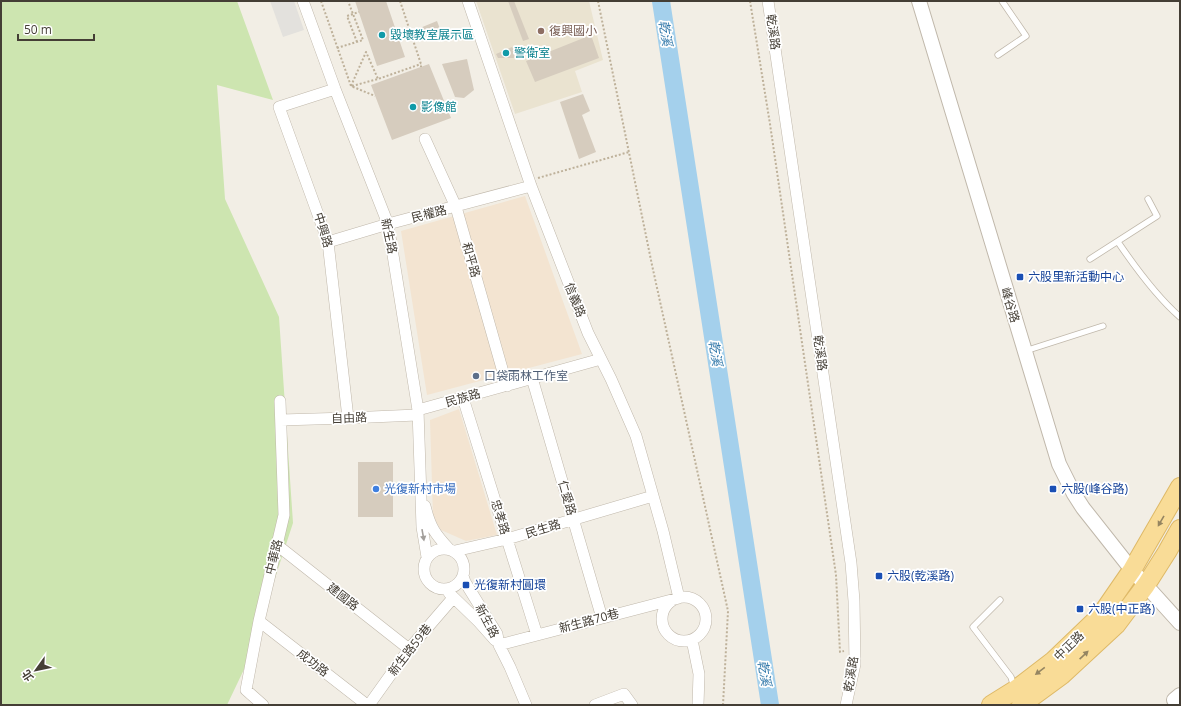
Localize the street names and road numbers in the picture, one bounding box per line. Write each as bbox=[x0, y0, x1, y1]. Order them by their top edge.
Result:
street label: 乾溪路 bbox=[763, 13, 784, 51]
street label: 民權路 bbox=[409, 201, 448, 226]
street label: 中興路 bbox=[310, 210, 337, 250]
street label: 新生路 bbox=[377, 217, 402, 255]
street label: 和平路 bbox=[458, 240, 485, 280]
street label: 信義路 bbox=[561, 280, 590, 320]
street label: 峰谷路 bbox=[997, 285, 1024, 325]
street label: 乾溪路 bbox=[810, 334, 831, 372]
street label: 民族路 bbox=[443, 384, 483, 411]
street label: 自由路 bbox=[331, 408, 367, 427]
street label: 仁愛路 bbox=[554, 478, 581, 518]
street label: 忠孝路 bbox=[487, 497, 514, 537]
street label: 民生路 bbox=[523, 515, 563, 542]
street label: 中華路 bbox=[261, 537, 286, 576]
street label: 建國路 bbox=[324, 579, 363, 614]
street label: 新生路 bbox=[471, 601, 503, 641]
street label: 新生路70巷 bbox=[557, 604, 621, 637]
street label: 新生路59巷 bbox=[384, 620, 435, 679]
street label: 中正路 bbox=[1050, 627, 1088, 664]
street label: 成功路 bbox=[294, 645, 333, 680]
street label: 乾溪路 bbox=[839, 655, 862, 693]

